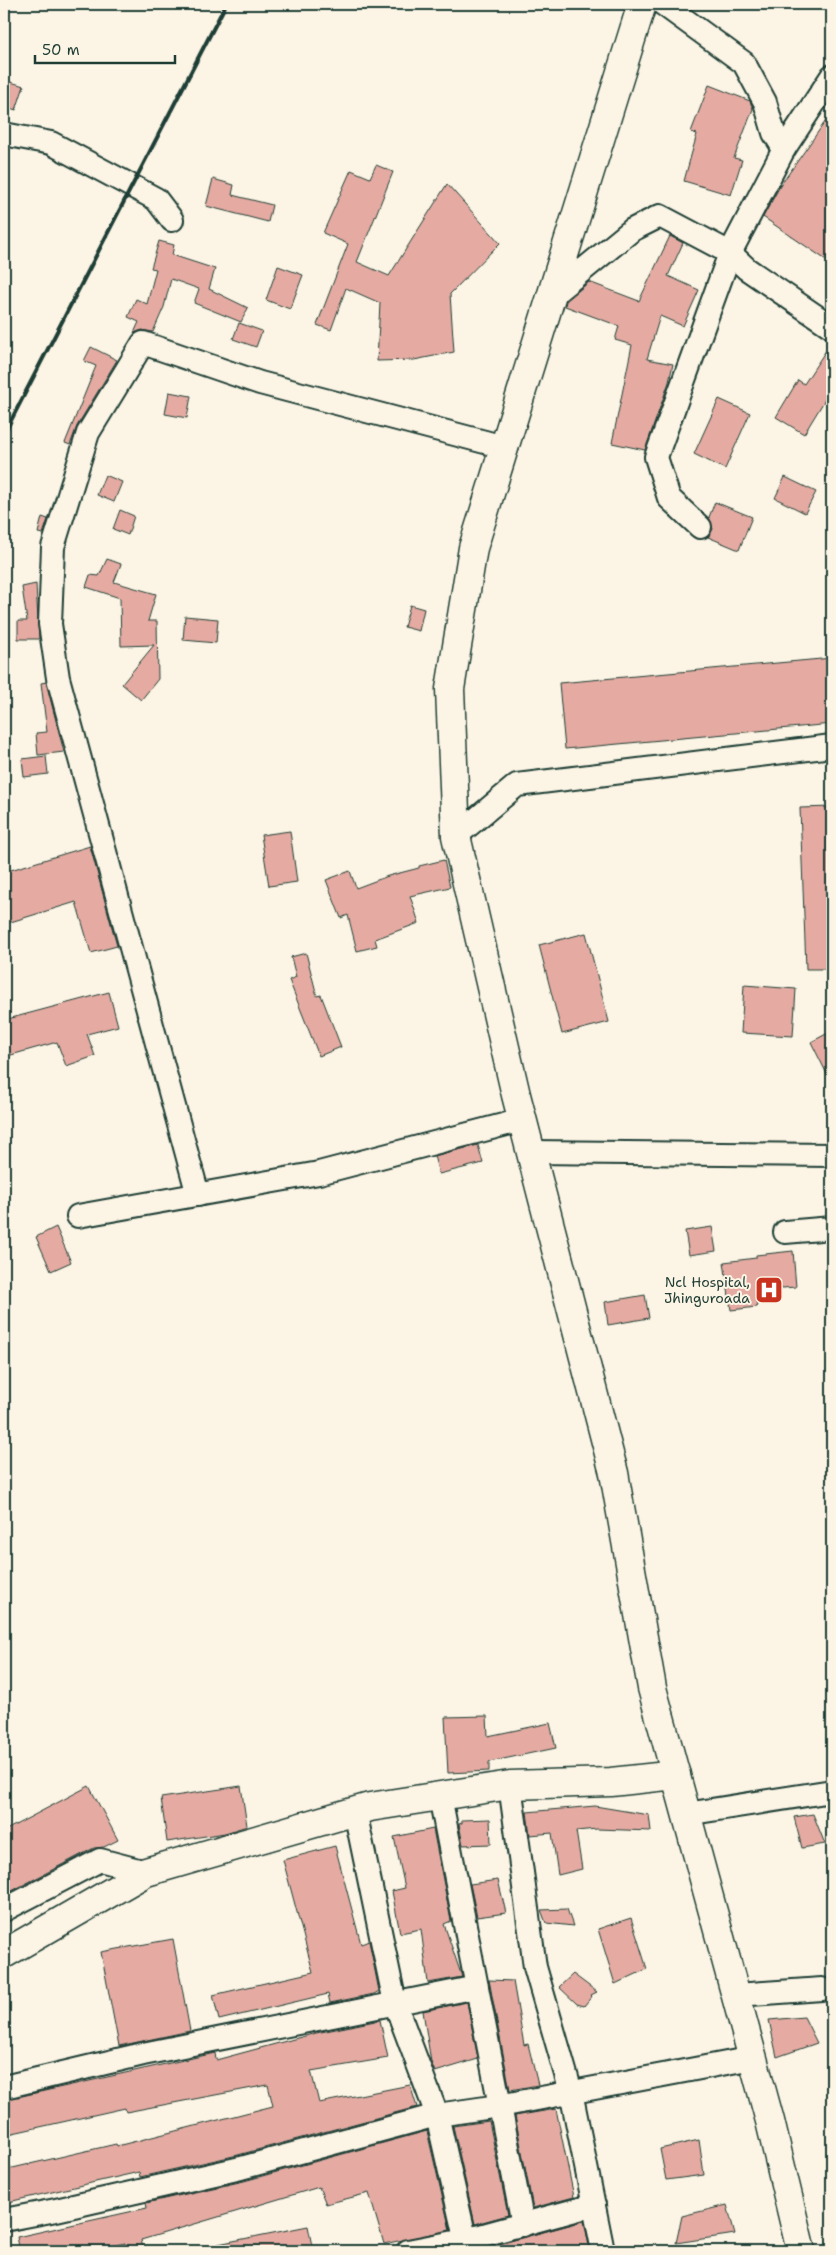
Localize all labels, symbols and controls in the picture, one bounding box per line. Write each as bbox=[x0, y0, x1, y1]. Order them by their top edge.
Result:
scale bar bbox=[35, 32, 175, 64]
text: 50 m bbox=[42, 40, 80, 60]
place label: Ncl Hospital, Jhinguroada bbox=[664, 1273, 750, 1307]
hospital icon: Ncl Hospital, Jhinguroada bbox=[754, 1275, 784, 1305]

